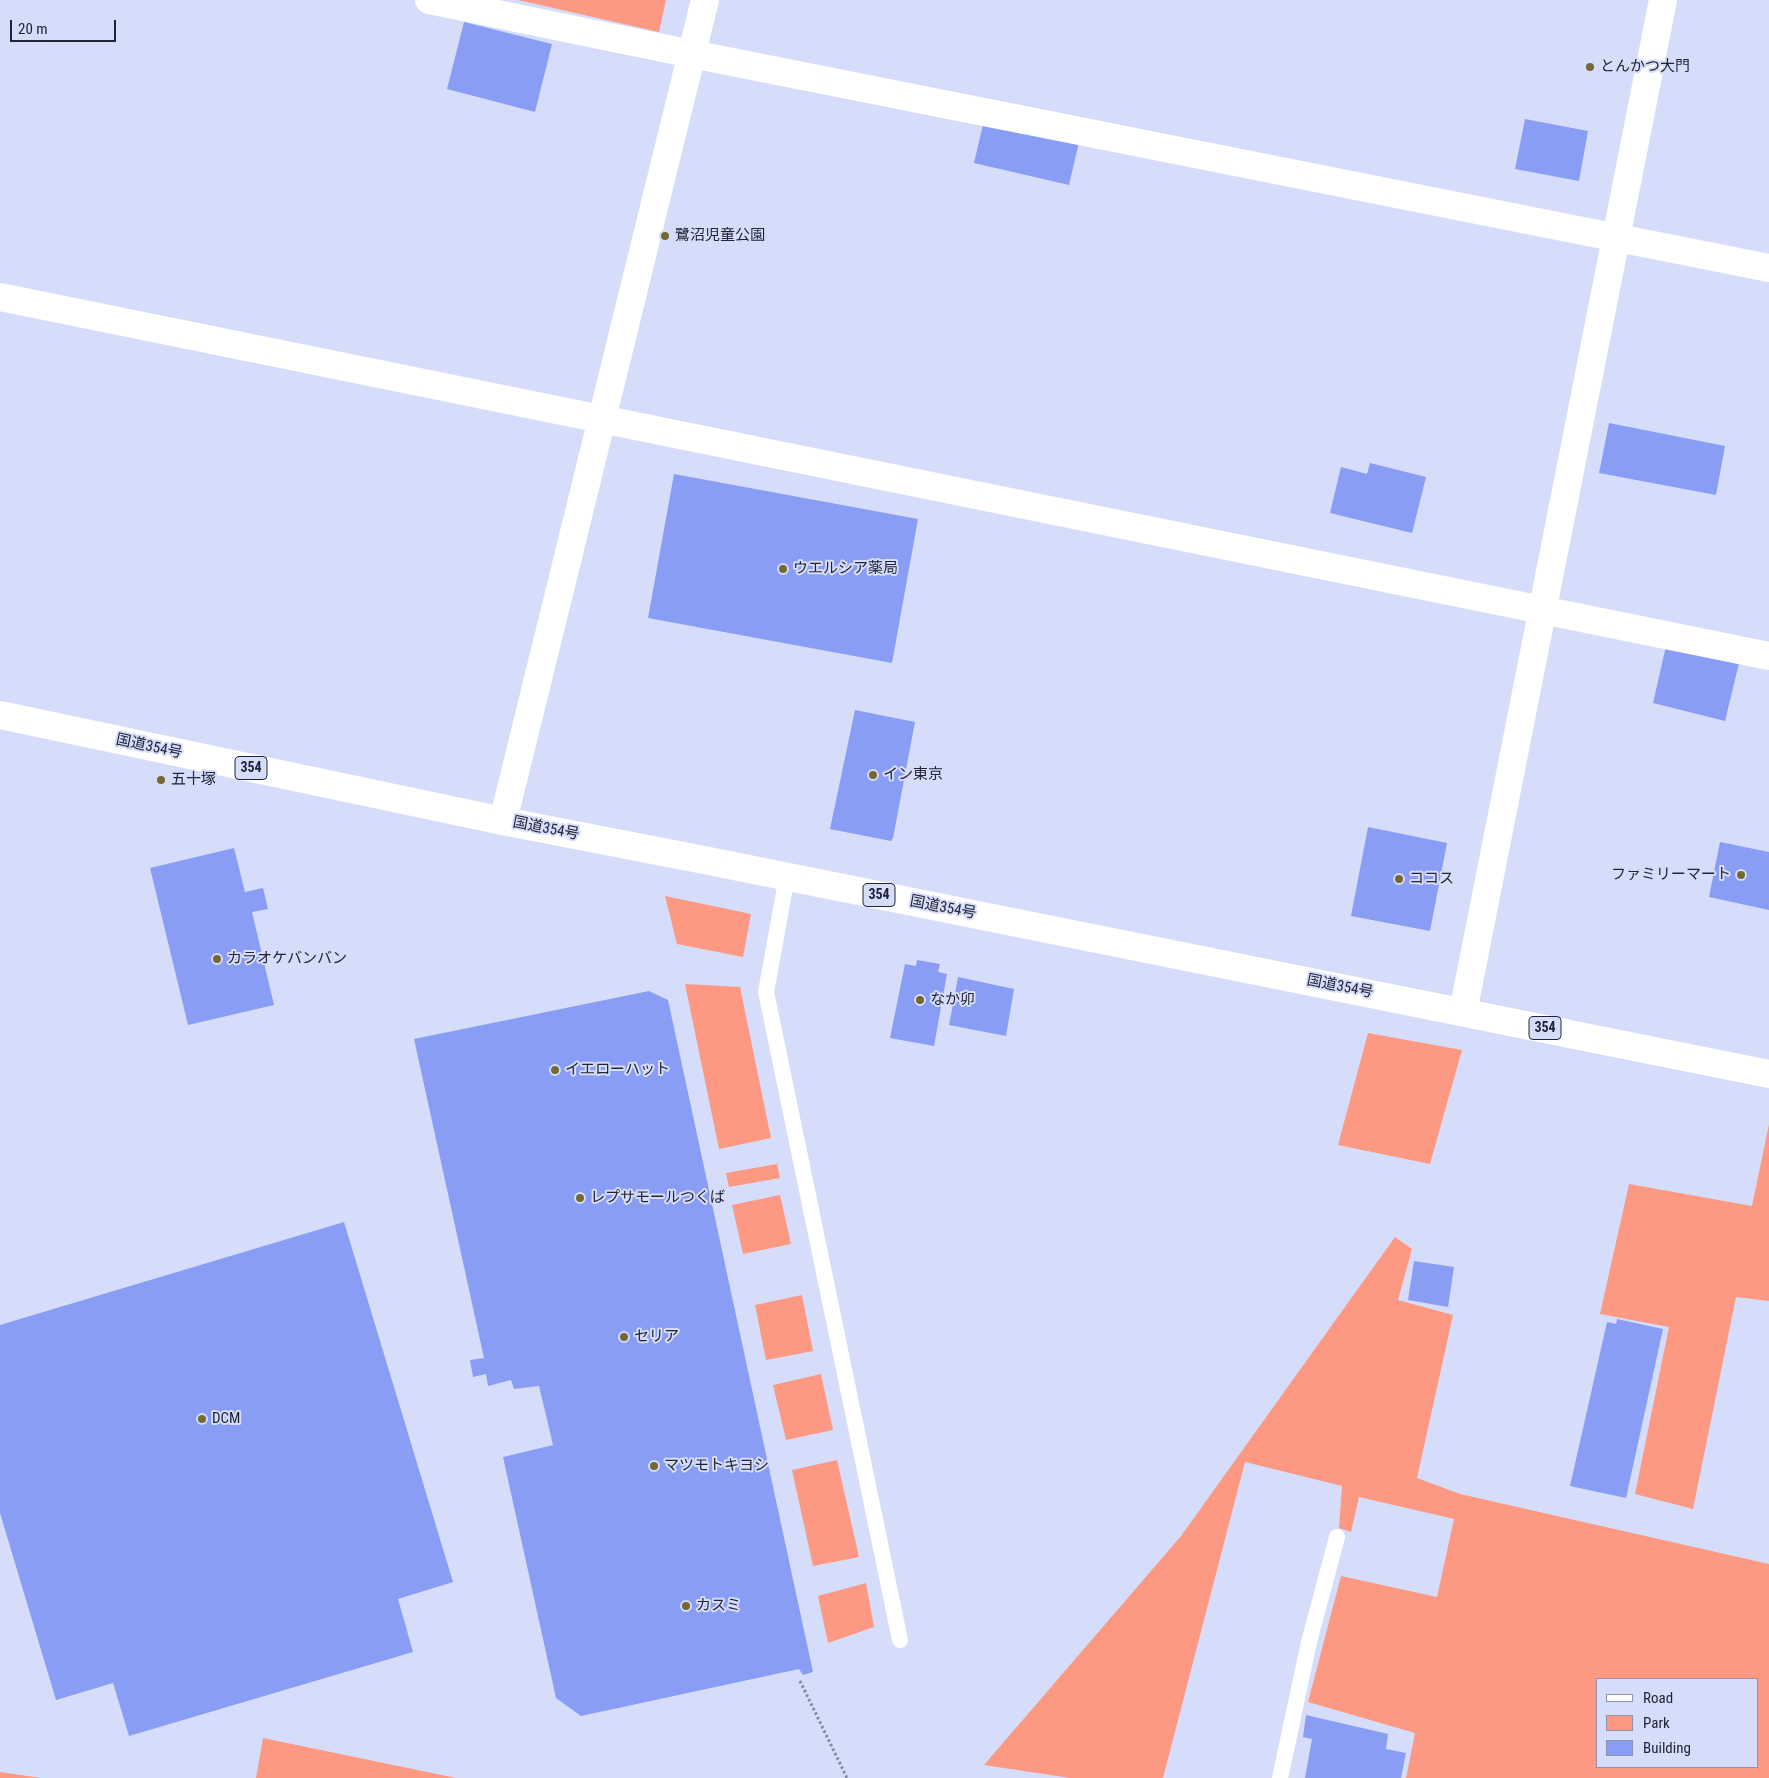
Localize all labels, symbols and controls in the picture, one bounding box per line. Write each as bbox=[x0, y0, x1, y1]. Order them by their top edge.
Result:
scale bar bbox=[12, 10, 119, 42]
text: 20 m bbox=[18, 20, 48, 38]
place label: とんかつ大門 bbox=[1600, 58, 1690, 76]
marker: とんかつ大門 bbox=[1584, 61, 1596, 73]
place label: 鷺沼児童公園 bbox=[675, 227, 765, 245]
marker: 鷺沼児童公園 bbox=[659, 230, 671, 242]
place label: ウエルシア薬局 bbox=[793, 560, 898, 578]
marker: ウエルシア薬局 bbox=[777, 563, 789, 575]
street label: 国道354号 bbox=[114, 731, 184, 763]
road number: 354 bbox=[235, 756, 267, 780]
place label: イン東京 bbox=[883, 766, 943, 784]
marker: イン東京 bbox=[867, 769, 879, 781]
place label: 五十塚 bbox=[171, 771, 216, 789]
marker: 五十塚 bbox=[155, 774, 167, 786]
street label: 国道354号 bbox=[511, 814, 581, 844]
place label: ファミリーマート bbox=[1611, 866, 1731, 884]
marker: ファミリーマート bbox=[1735, 869, 1747, 881]
place label: ココス bbox=[1409, 870, 1454, 888]
marker: ココス bbox=[1393, 873, 1405, 885]
road number: 354 bbox=[863, 884, 895, 906]
street label: 国道354号 bbox=[908, 893, 978, 923]
place label: カラオケバンバン bbox=[227, 950, 347, 968]
marker: カラオケバンバン bbox=[211, 953, 223, 965]
street label: 国道354号 bbox=[1305, 972, 1375, 1002]
place label: なか卯 bbox=[930, 991, 975, 1009]
marker: なか卯 bbox=[914, 994, 926, 1006]
road number: 354 bbox=[1529, 1016, 1561, 1040]
place label: イエローハット bbox=[565, 1061, 670, 1079]
marker: イエローハット bbox=[549, 1064, 561, 1076]
place label: レプサモールつくば bbox=[590, 1189, 725, 1207]
marker: レプサモールつくば bbox=[574, 1192, 586, 1204]
place label: セリア bbox=[634, 1328, 679, 1346]
marker: セリア bbox=[618, 1331, 630, 1343]
place label: DCM bbox=[212, 1410, 240, 1428]
marker: DCM bbox=[196, 1413, 208, 1425]
place label: マツモトキヨシ bbox=[664, 1457, 769, 1475]
marker: マツモトキヨシ bbox=[648, 1460, 660, 1472]
place label: カスミ bbox=[696, 1597, 741, 1615]
marker: カスミ bbox=[680, 1600, 692, 1612]
legend bbox=[1596, 1678, 1759, 1768]
text: Road bbox=[1643, 1689, 1673, 1707]
text: Park bbox=[1643, 1714, 1670, 1732]
text: Building bbox=[1643, 1739, 1691, 1757]

